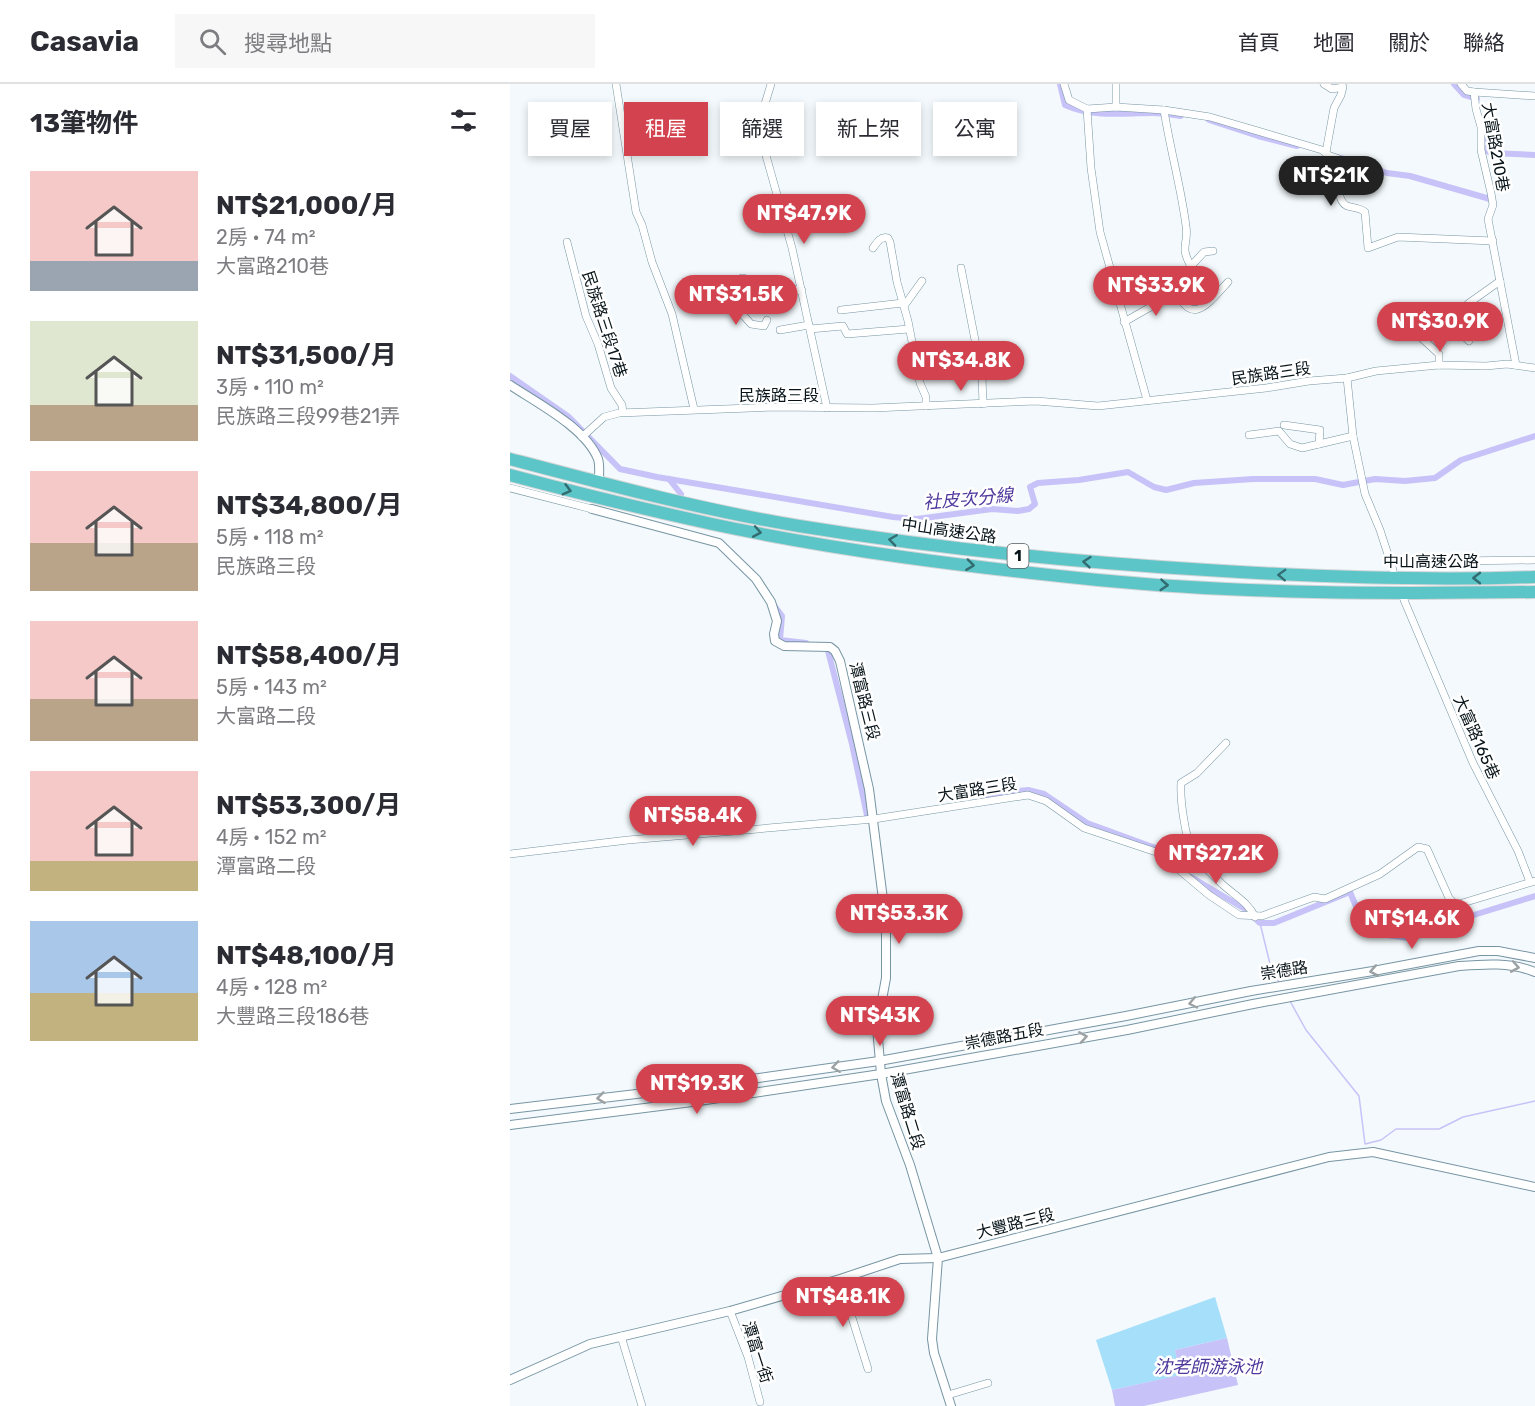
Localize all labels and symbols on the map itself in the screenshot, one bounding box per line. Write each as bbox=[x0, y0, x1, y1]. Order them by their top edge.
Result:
street label: 大富路210巷 bbox=[1478, 101, 1513, 193]
pin: NT$21K bbox=[1282, 156, 1380, 207]
pin: NT$47.9K bbox=[742, 194, 866, 245]
pin: NT$33.9K bbox=[1094, 266, 1218, 317]
street label: 民族路三段17巷 bbox=[578, 268, 631, 380]
pin: NT$31.5K bbox=[674, 275, 798, 326]
pin: NT$30.9K bbox=[1378, 302, 1502, 353]
pin: NT$34.8K bbox=[899, 341, 1023, 392]
street label: 民族路三段 bbox=[1230, 359, 1312, 388]
street label: 民族路三段 bbox=[739, 386, 819, 405]
one-way arrow bbox=[561, 483, 571, 495]
water label: 社皮次分線 bbox=[922, 484, 1016, 514]
street label: 中山高速公路 bbox=[900, 514, 998, 547]
one-way arrow bbox=[752, 525, 762, 538]
one-way arrow bbox=[889, 534, 898, 546]
road number: 1 bbox=[1008, 544, 1028, 568]
street label: 中山高速公路 bbox=[1383, 552, 1479, 571]
one-way arrow bbox=[1083, 556, 1092, 569]
one-way arrow bbox=[966, 558, 975, 571]
one-way arrow bbox=[1277, 568, 1286, 581]
one-way arrow bbox=[1472, 572, 1481, 584]
one-way arrow bbox=[1160, 578, 1169, 591]
street label: 潭富路三段 bbox=[846, 660, 883, 742]
street label: 大富路165巷 bbox=[1450, 692, 1504, 782]
street label: 大富路三段 bbox=[936, 774, 1018, 805]
pin: NT$58.4K bbox=[631, 796, 755, 847]
pin: NT$27.2K bbox=[1154, 834, 1278, 885]
pin: NT$53.3K bbox=[837, 894, 961, 945]
pin: NT$14.6K bbox=[1350, 899, 1474, 950]
street label: 崇德路 bbox=[1259, 957, 1309, 984]
one-way arrow bbox=[1510, 960, 1520, 972]
one-way arrow bbox=[1369, 964, 1379, 977]
pin: NT$43K bbox=[831, 996, 929, 1047]
one-way arrow bbox=[1189, 996, 1199, 1009]
street label: 崇德路五段 bbox=[963, 1020, 1045, 1053]
one-way arrow bbox=[1077, 1031, 1087, 1044]
one-way arrow bbox=[832, 1060, 841, 1072]
pin: NT$19.3K bbox=[635, 1064, 759, 1115]
street label: 潭富路二段 bbox=[887, 1070, 928, 1152]
one-way arrow bbox=[597, 1091, 606, 1104]
street label: 大豐路三段 bbox=[974, 1205, 1056, 1242]
pin: NT$48.1K bbox=[781, 1277, 905, 1328]
street label: 潭富一街 bbox=[739, 1319, 776, 1386]
water label: 沈老師游泳池 bbox=[1154, 1356, 1264, 1378]

